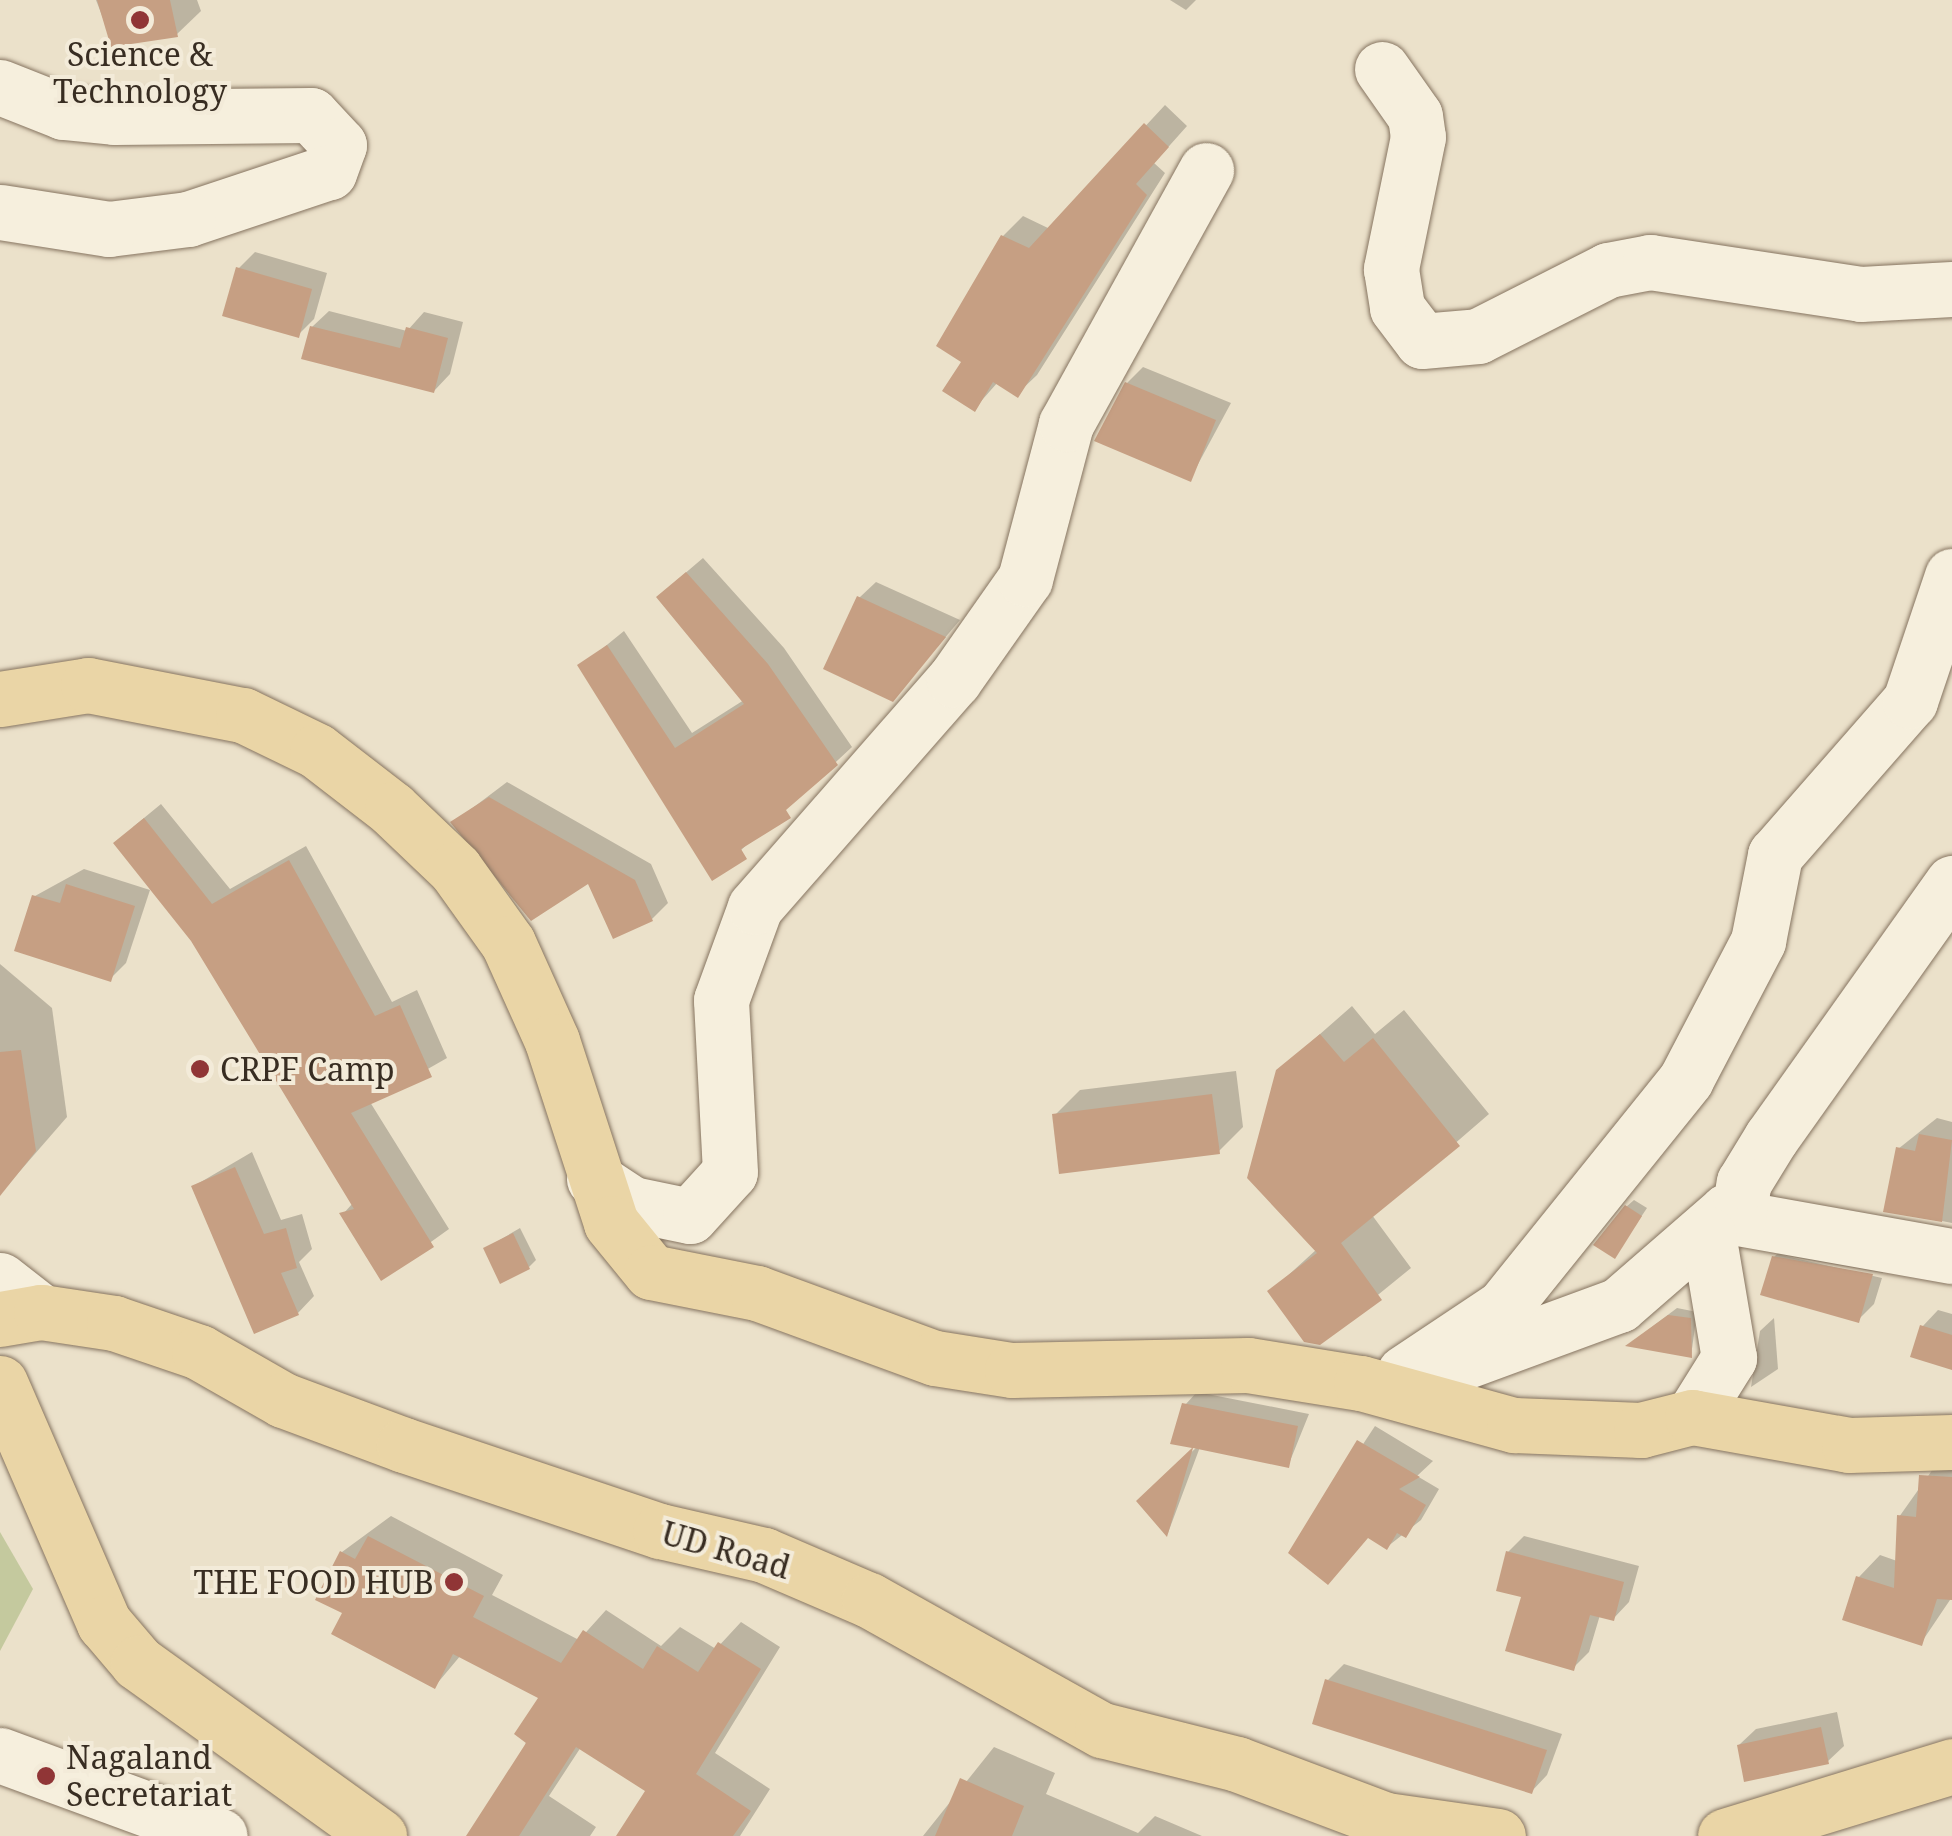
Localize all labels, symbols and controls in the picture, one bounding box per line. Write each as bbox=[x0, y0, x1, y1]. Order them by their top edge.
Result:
marker: Science & Technology bbox=[129, 9, 151, 31]
place label: Science & Technology bbox=[53, 36, 227, 111]
place label: CRPF Camp bbox=[220, 1050, 395, 1088]
marker: CRPF Camp bbox=[189, 1058, 211, 1080]
street label: UD Road bbox=[657, 1513, 795, 1587]
place label: THE FOOD HUB bbox=[194, 1563, 434, 1601]
marker: THE FOOD HUB bbox=[443, 1571, 465, 1593]
place label: Nagaland Secretariat bbox=[66, 1739, 232, 1814]
marker: Nagaland Secretariat bbox=[35, 1765, 57, 1787]

